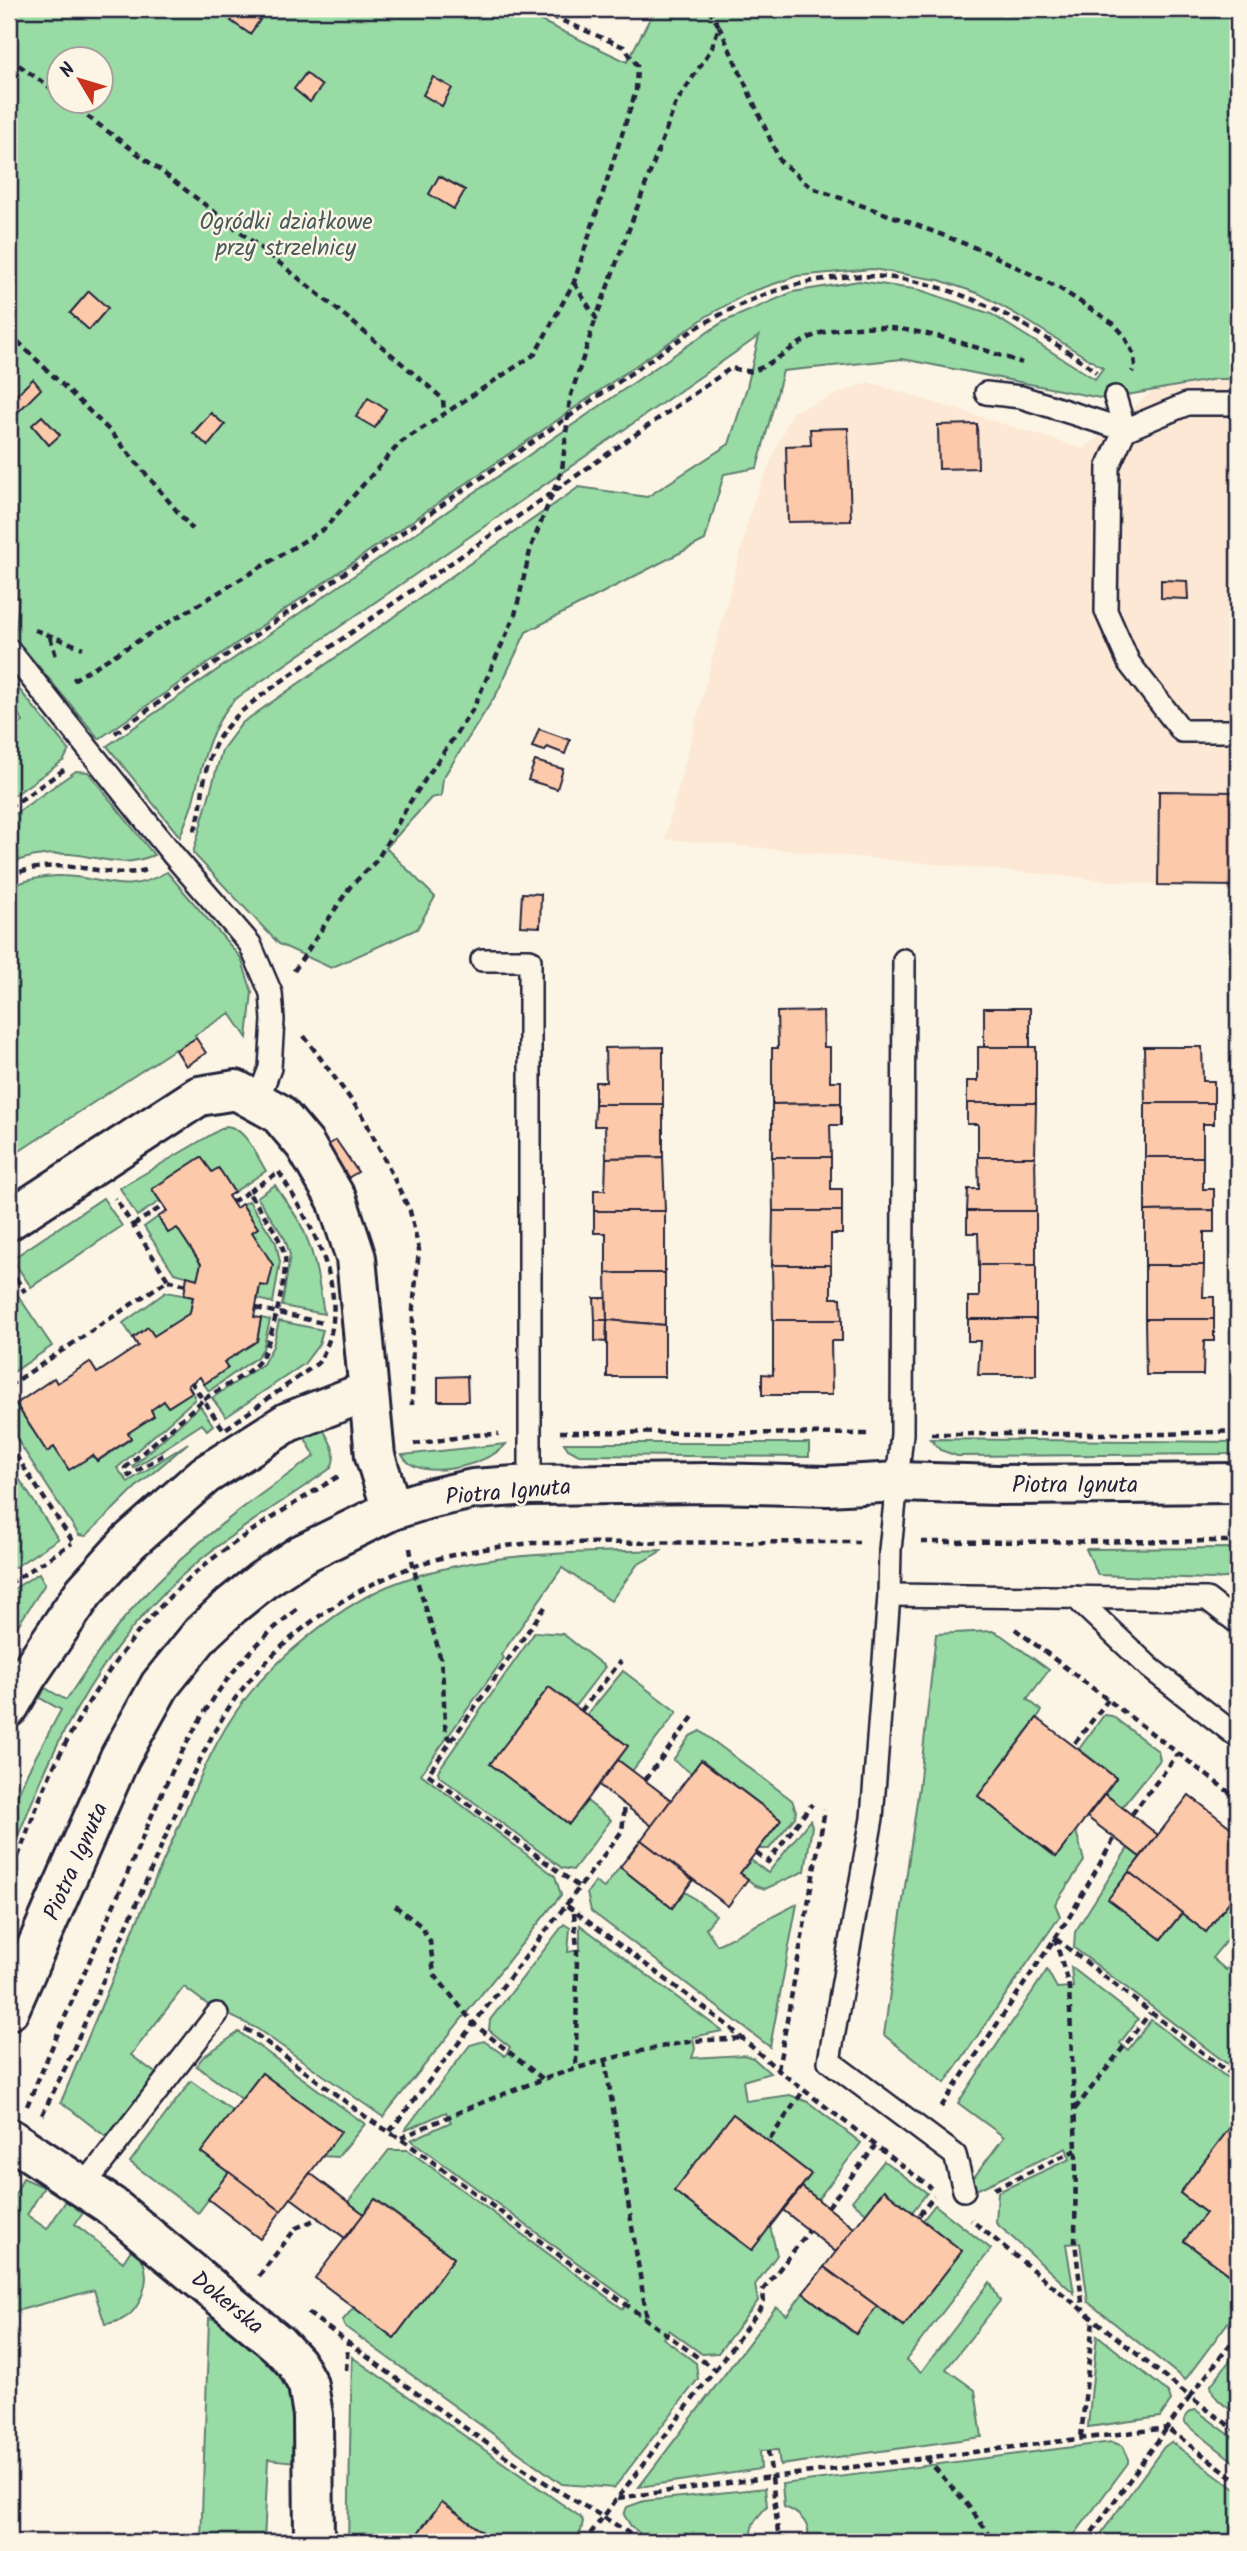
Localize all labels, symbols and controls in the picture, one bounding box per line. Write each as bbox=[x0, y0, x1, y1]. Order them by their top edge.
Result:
north arrow bbox=[46, 46, 116, 116]
text: N bbox=[53, 57, 84, 85]
park label: Ogródki działkowe przy strzelnicy bbox=[199, 205, 373, 267]
street label: Piotra Ignuta bbox=[1012, 1468, 1138, 1504]
street label: Piotra Ignuta bbox=[444, 1470, 572, 1516]
street label: Piotra Ignuta bbox=[35, 1797, 119, 1927]
street label: Dokerska bbox=[182, 2263, 271, 2344]

